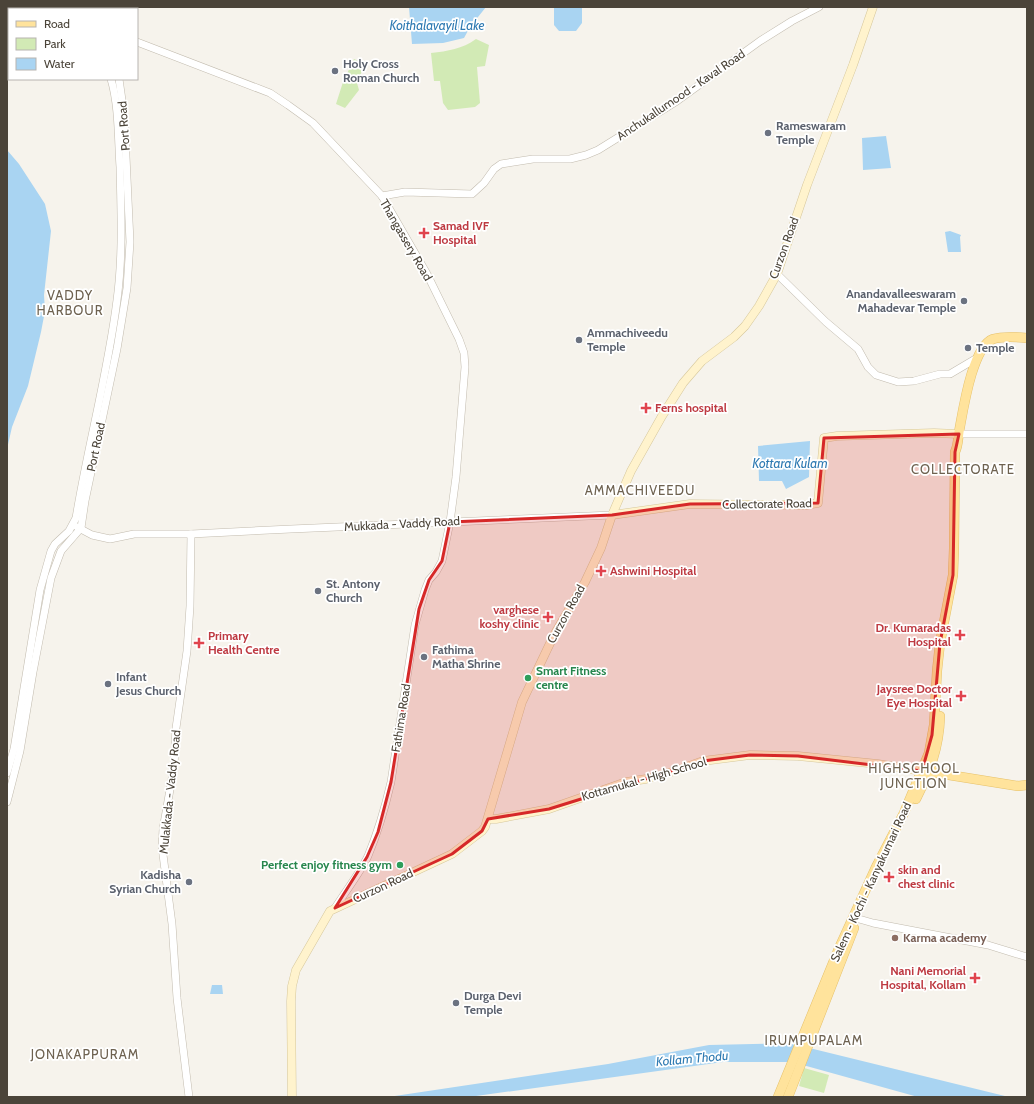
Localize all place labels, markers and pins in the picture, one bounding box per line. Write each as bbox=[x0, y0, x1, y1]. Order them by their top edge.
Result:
place label: Holy Cross Roman Church bbox=[343, 56, 419, 85]
marker: Holy Cross Roman Church bbox=[330, 66, 340, 76]
place label: Rameswaram Temple bbox=[776, 118, 846, 147]
marker: Rameswaram Temple bbox=[763, 128, 773, 138]
place label: Samad IVF Hospital bbox=[433, 218, 490, 247]
marker: Samad IVF Hospital bbox=[418, 227, 430, 239]
place label: Anandavalleeswaram Mahadevar Temple bbox=[846, 286, 956, 315]
marker: Anandavalleeswaram Mahadevar Temple bbox=[959, 296, 969, 306]
place label: Ammachiveedu Temple bbox=[587, 325, 668, 354]
marker: Ammachiveedu Temple bbox=[574, 335, 584, 345]
place label: Temple bbox=[976, 340, 1015, 355]
marker: Temple bbox=[963, 343, 973, 353]
place label: Ferns hospital bbox=[655, 400, 727, 415]
marker: Ferns hospital bbox=[640, 402, 652, 414]
place label: Ashwini Hospital bbox=[610, 563, 696, 578]
marker: Ashwini Hospital bbox=[595, 565, 607, 577]
place label: St. Antony Church bbox=[326, 576, 381, 605]
marker: St. Antony Church bbox=[313, 586, 323, 596]
place label: varghese koshy clinic bbox=[479, 602, 540, 631]
marker: varghese koshy clinic bbox=[542, 611, 554, 623]
place label: Dr. Kumaradas Hospital bbox=[876, 620, 951, 649]
place label: Primary Health Centre bbox=[208, 628, 279, 657]
marker: Dr. Kumaradas Hospital bbox=[954, 629, 966, 641]
marker: Primary Health Centre bbox=[193, 637, 205, 649]
place label: Fathima Matha Shrine bbox=[432, 642, 500, 671]
marker: Fathima Matha Shrine bbox=[419, 652, 429, 662]
place label: Smart Fitness centre bbox=[536, 663, 606, 692]
place label: Infant Jesus Church bbox=[115, 669, 181, 698]
marker: Smart Fitness centre bbox=[523, 673, 533, 683]
marker: Infant Jesus Church bbox=[103, 679, 113, 689]
place label: Jaysree Doctor Eye Hospital bbox=[876, 681, 952, 710]
marker: Jaysree Doctor Eye Hospital bbox=[955, 690, 967, 702]
place label: Perfect enjoy fitness gym bbox=[261, 857, 392, 872]
marker: Perfect enjoy fitness gym bbox=[395, 860, 405, 870]
place label: skin and chest clinic bbox=[898, 862, 955, 891]
place label: Kadisha Syrian Church bbox=[109, 867, 181, 896]
marker: skin and chest clinic bbox=[883, 871, 895, 883]
marker: Kadisha Syrian Church bbox=[184, 877, 194, 887]
place label: Karma academy bbox=[903, 930, 987, 945]
marker: Karma academy bbox=[890, 933, 900, 943]
place label: Nani Memorial Hospital, Kollam bbox=[880, 963, 966, 992]
marker: Nani Memorial Hospital, Kollam bbox=[969, 972, 981, 984]
place label: Durga Devi Temple bbox=[464, 988, 521, 1017]
marker: Durga Devi Temple bbox=[451, 998, 461, 1008]

